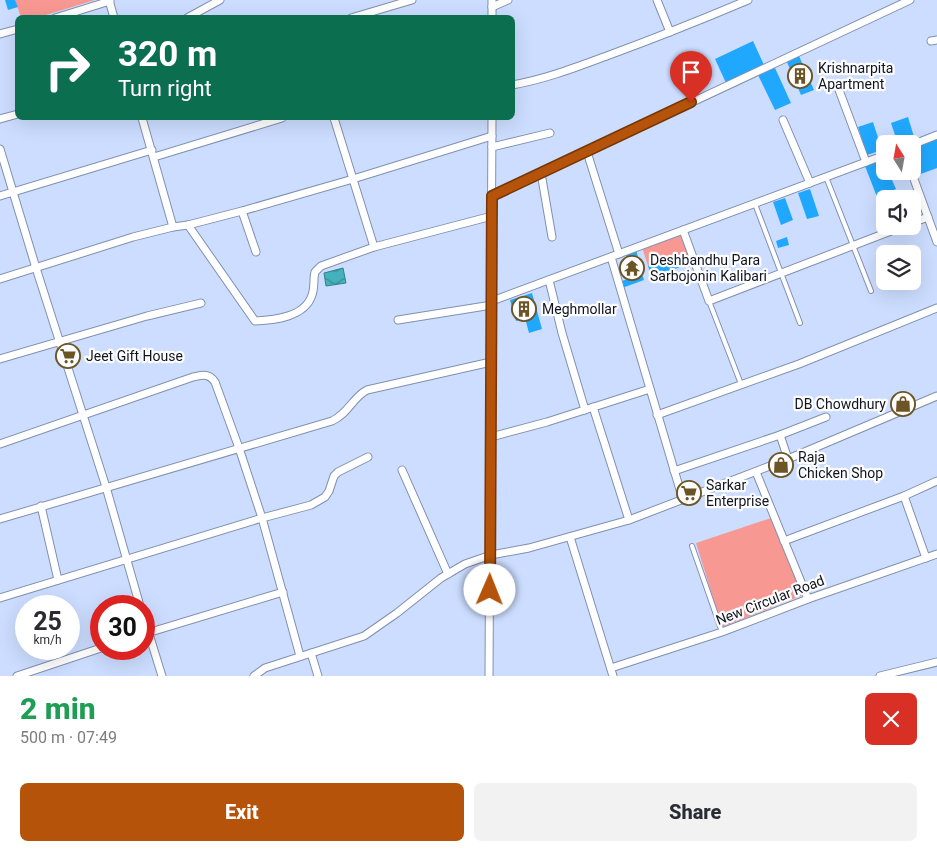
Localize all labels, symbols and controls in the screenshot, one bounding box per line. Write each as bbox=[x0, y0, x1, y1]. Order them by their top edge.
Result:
text: 320 m bbox=[118, 34, 217, 75]
icon: right bbox=[35, 35, 100, 100]
pin bbox=[670, 51, 712, 102]
icon: arrive bbox=[677, 58, 705, 86]
place label: Krishnarpita Apartment bbox=[818, 60, 893, 92]
building icon: Krishnarpita Apartment bbox=[787, 63, 813, 89]
text: Turn right bbox=[118, 76, 212, 101]
north arrow bbox=[876, 135, 921, 180]
map controls bbox=[876, 135, 921, 290]
button: sound bbox=[876, 190, 921, 235]
button: layers bbox=[876, 245, 921, 290]
place label: Deshbandhu Para Sarbojonin Kalibari bbox=[650, 252, 767, 284]
temple icon: Deshbandhu Para Sarbojonin Kalibari bbox=[619, 255, 645, 281]
building icon: Meghmollar bbox=[511, 296, 537, 322]
place label: Meghmollar bbox=[542, 301, 617, 317]
supermarket icon: Jeet Gift House bbox=[55, 343, 81, 369]
place label: Jeet Gift House bbox=[86, 348, 183, 364]
shop icon: DB Chowdhury bbox=[890, 391, 916, 417]
place label: DB Chowdhury bbox=[794, 396, 886, 412]
place label: Raja Chicken Shop bbox=[798, 449, 883, 481]
shop icon: Raja Chicken Shop bbox=[768, 452, 794, 478]
place label: Sarkar Enterprise bbox=[706, 477, 769, 509]
supermarket icon: Sarkar Enterprise bbox=[676, 480, 702, 506]
position arrow bbox=[463, 563, 515, 615]
street label: New Circular Road bbox=[713, 572, 827, 628]
speed limit sign: 30 bbox=[90, 595, 155, 660]
text: 25 bbox=[33, 607, 62, 636]
text: km/h bbox=[33, 633, 62, 647]
text: 2 min bbox=[20, 691, 96, 726]
button: close bbox=[865, 693, 917, 745]
text: 500 m · 07:49 bbox=[20, 728, 117, 747]
button: Exit bbox=[20, 783, 464, 841]
button: Share bbox=[474, 783, 917, 841]

